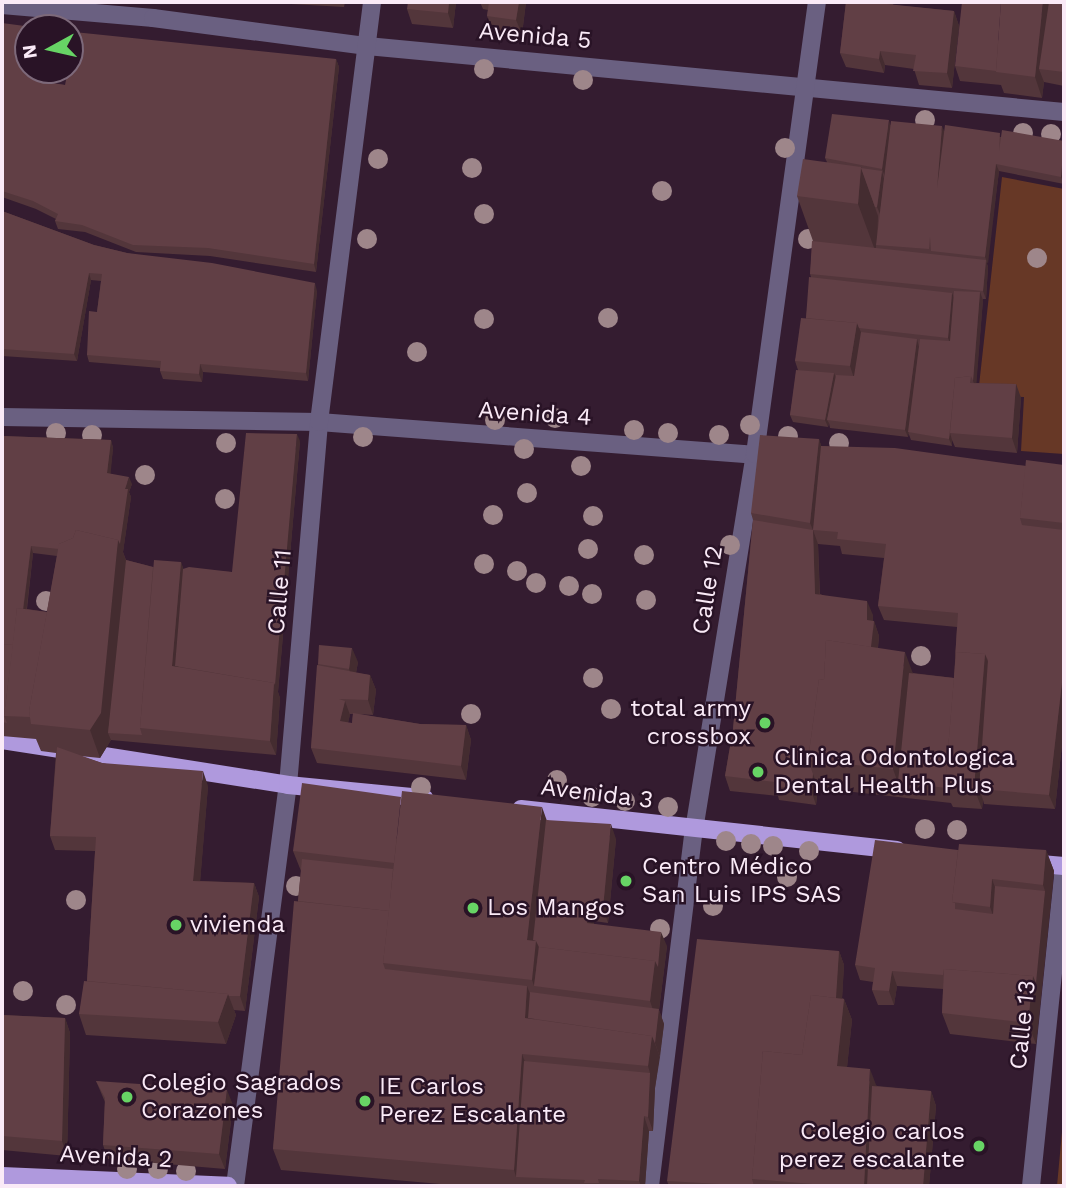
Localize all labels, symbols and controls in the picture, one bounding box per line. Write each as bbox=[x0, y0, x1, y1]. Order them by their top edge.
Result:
north arrow bbox=[14, 14, 84, 84]
street label: Avenida 5 bbox=[477, 17, 593, 55]
text: N bbox=[17, 43, 42, 60]
street label: Avenida 4 bbox=[477, 396, 593, 432]
street label: Calle 12 bbox=[687, 543, 729, 637]
street label: Calle 11 bbox=[262, 548, 298, 636]
place label: total army crossbox bbox=[629, 695, 751, 751]
marker: total army crossbox bbox=[757, 715, 773, 731]
place label: Clinica Odontologica Dental Health Plus bbox=[774, 744, 1015, 800]
marker: Clinica Odontologica Dental Health Plus bbox=[748, 762, 768, 782]
street label: Avenida 3 bbox=[539, 773, 655, 815]
place label: Centro Médico San Luis IPS SAS bbox=[642, 853, 841, 909]
marker: Centro Médico San Luis IPS SAS bbox=[616, 871, 636, 891]
place label: Los Mangos bbox=[487, 894, 625, 922]
marker: Los Mangos bbox=[465, 900, 481, 916]
place label: vivienda bbox=[190, 911, 285, 939]
marker: vivienda bbox=[168, 917, 184, 933]
street label: Calle 13 bbox=[1004, 979, 1042, 1071]
place label: Colegio Sagrados Corazones bbox=[141, 1069, 341, 1125]
place label: IE Carlos Perez Escalante bbox=[379, 1073, 566, 1129]
marker: Colegio Sagrados Corazones bbox=[119, 1089, 135, 1105]
marker: IE Carlos Perez Escalante bbox=[357, 1093, 373, 1109]
place label: Colegio carlos perez escalante bbox=[779, 1118, 965, 1174]
marker: Colegio carlos perez escalante bbox=[971, 1138, 987, 1154]
street label: Avenida 2 bbox=[59, 1140, 173, 1174]

